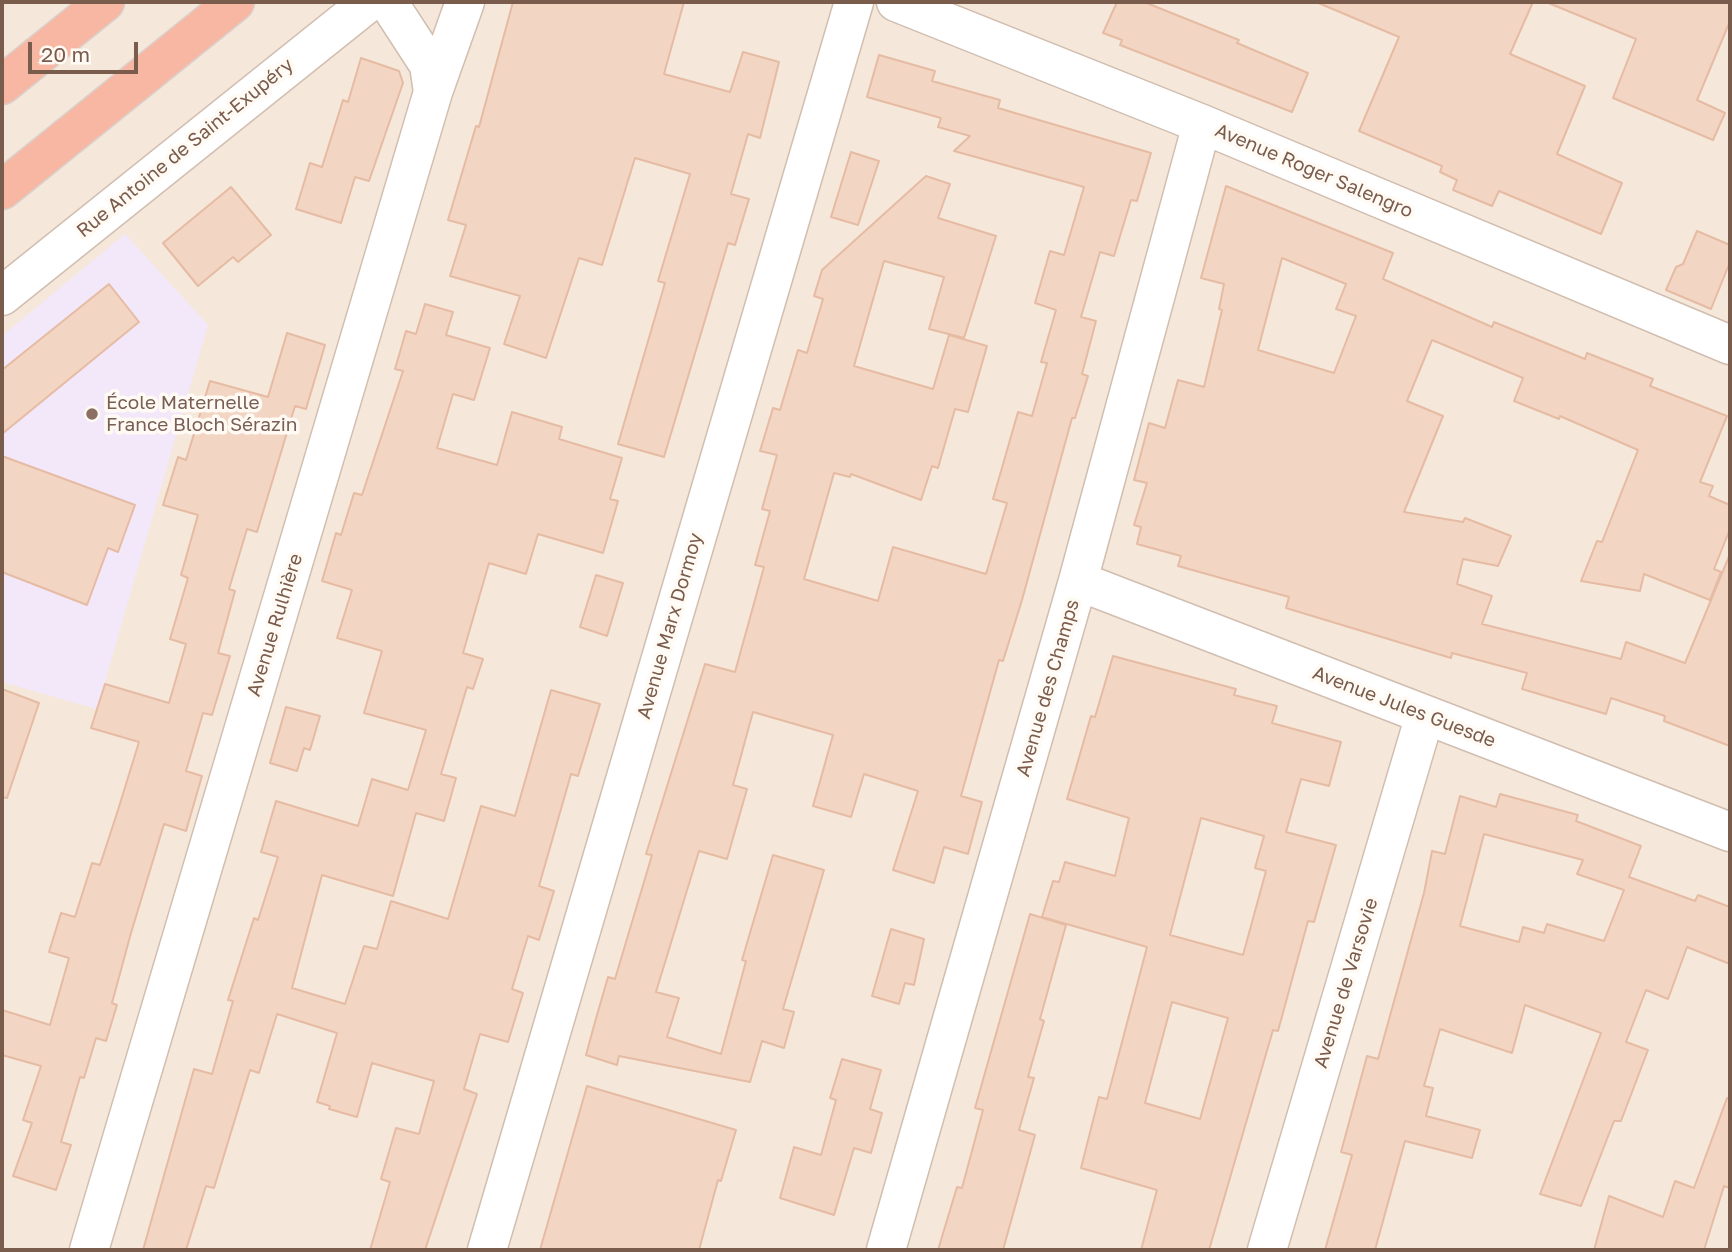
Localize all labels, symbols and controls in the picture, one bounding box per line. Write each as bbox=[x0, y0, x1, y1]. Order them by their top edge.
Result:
scale bar bbox=[32, 28, 142, 72]
text: 20 m bbox=[41, 41, 90, 67]
street label: Rue Antoine de Saint-Exupéry bbox=[72, 54, 298, 242]
street label: Avenue Roger Salengro bbox=[1212, 119, 1416, 223]
place label: École Maternelle France Bloch Sérazin bbox=[106, 392, 297, 436]
marker: École Maternelle France Bloch Sérazin bbox=[84, 406, 100, 422]
street label: Avenue Marx Dormoy bbox=[633, 530, 707, 722]
street label: Avenue Rulhière bbox=[242, 551, 308, 699]
street label: Avenue des Champs bbox=[1012, 597, 1084, 779]
street label: Avenue Jules Guesde bbox=[1309, 662, 1499, 752]
street label: Avenue de Varsovie bbox=[1309, 895, 1383, 1071]

